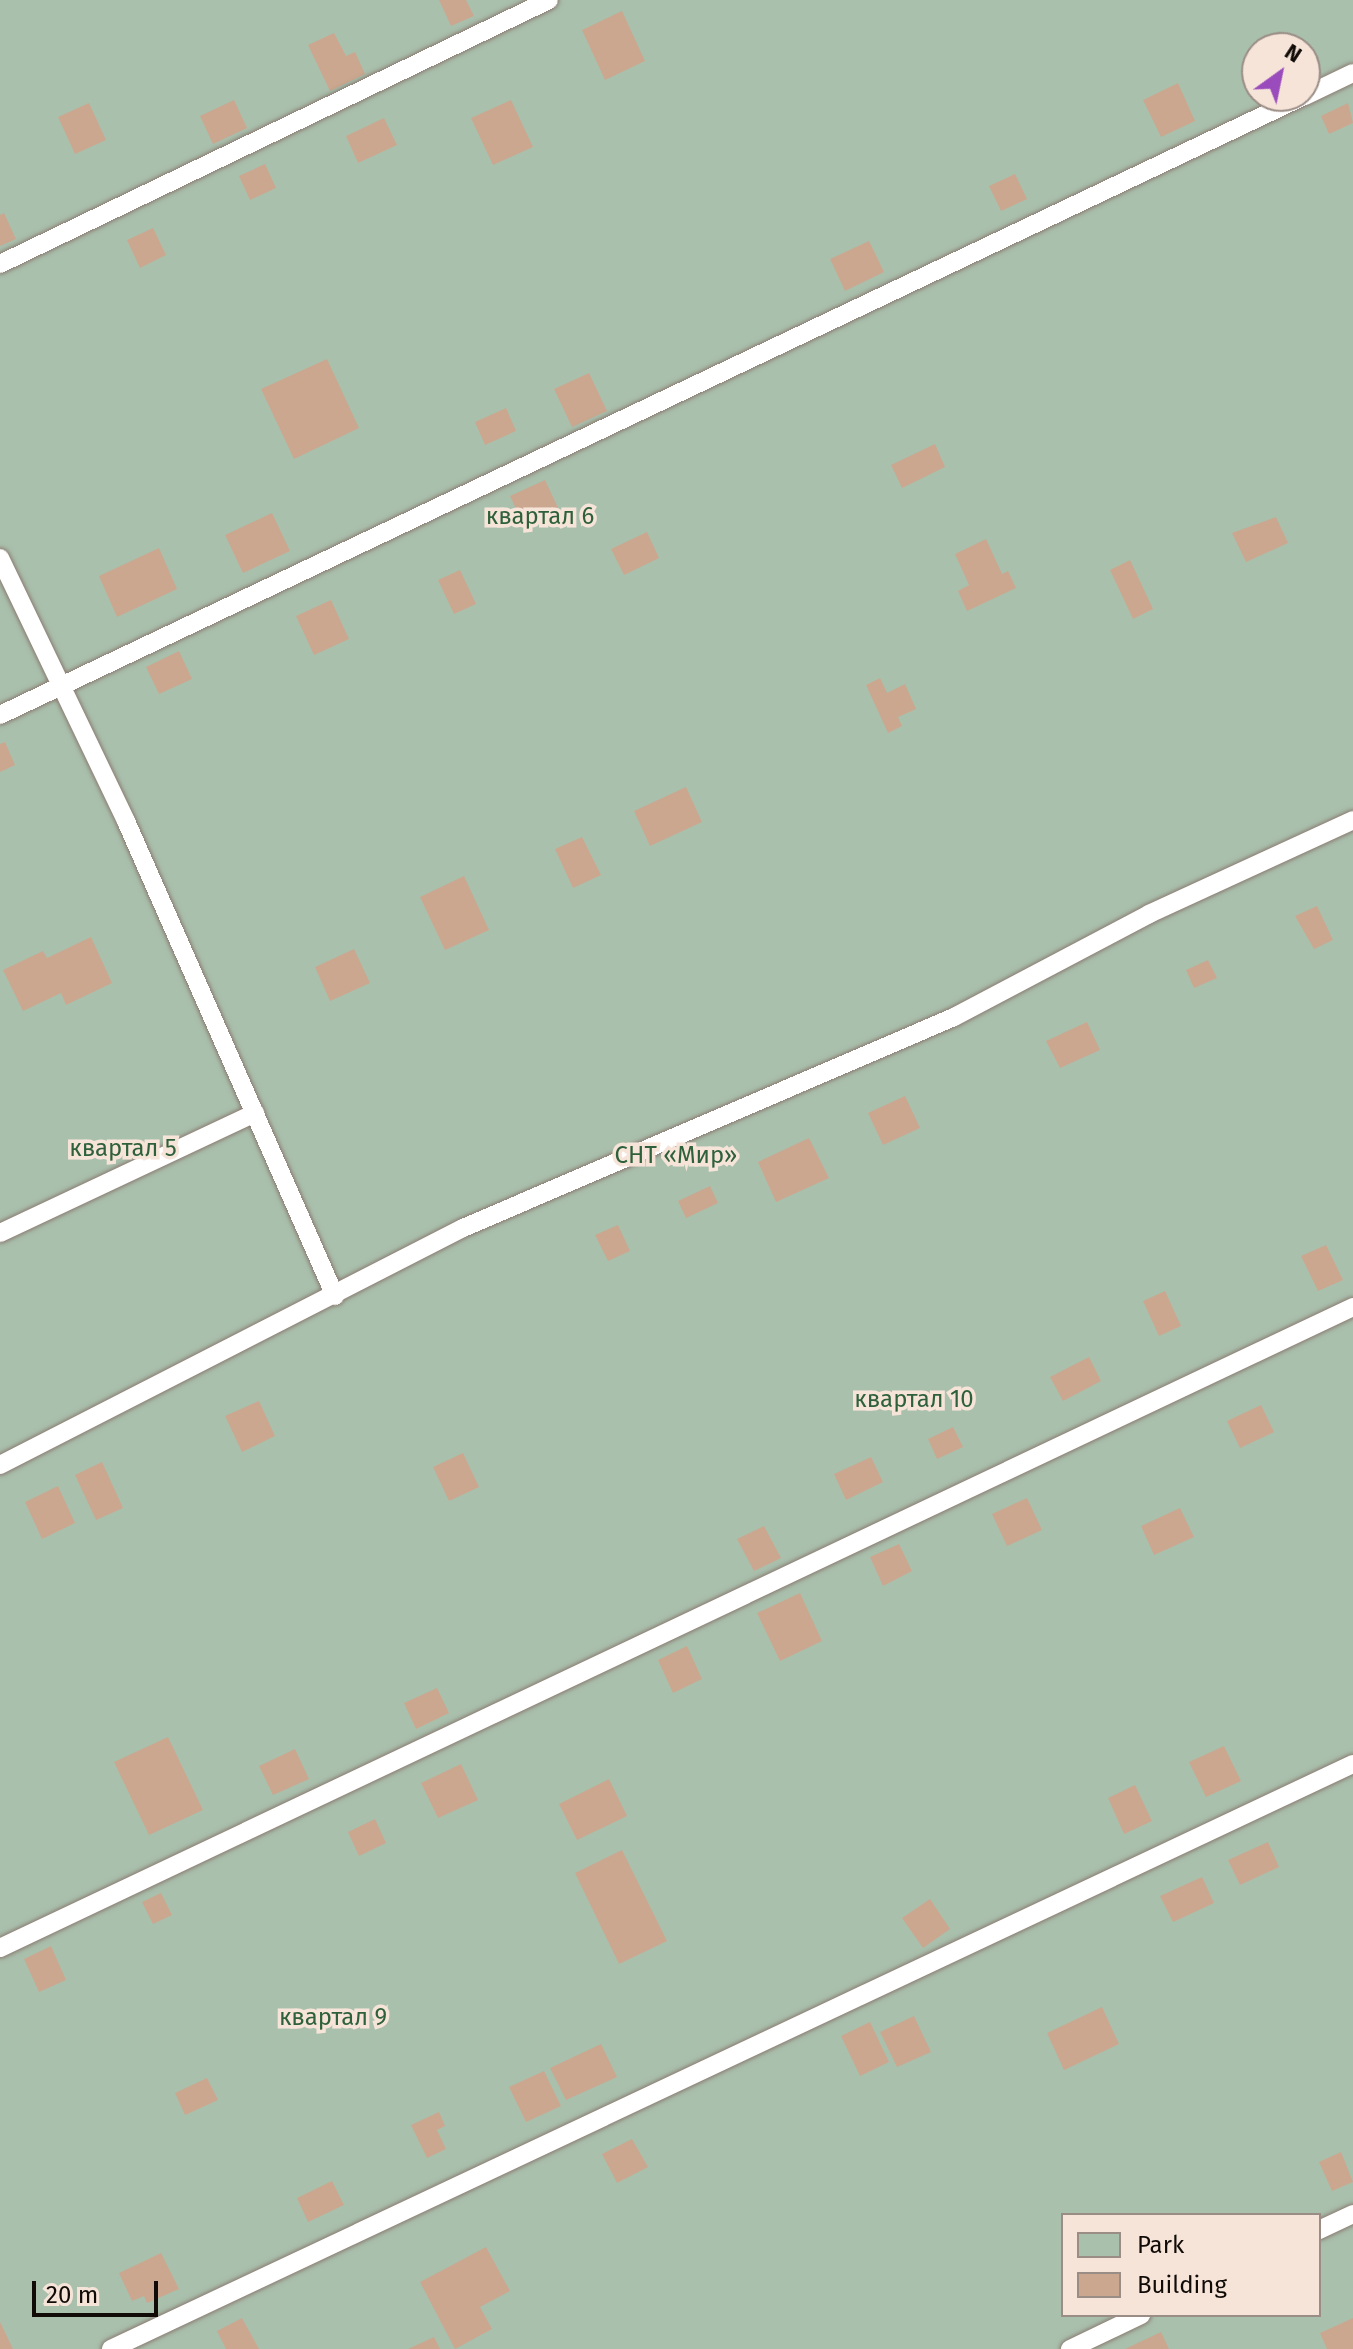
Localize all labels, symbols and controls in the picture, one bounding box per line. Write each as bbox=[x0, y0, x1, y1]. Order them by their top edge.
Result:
north arrow bbox=[1241, 32, 1321, 112]
text: N bbox=[1280, 38, 1307, 68]
park label: квартал 6 bbox=[486, 503, 594, 531]
park label: квартал 5 bbox=[69, 1135, 177, 1163]
park label: СНТ «Мир» bbox=[615, 1142, 737, 1170]
park label: квартал 10 bbox=[854, 1386, 974, 1414]
park label: квартал 9 bbox=[279, 2004, 387, 2032]
legend bbox=[1061, 2213, 1321, 2317]
text: Park bbox=[1137, 2231, 1184, 2259]
scale bar bbox=[36, 2265, 162, 2315]
text: Building bbox=[1137, 2271, 1227, 2299]
text: 20 m bbox=[46, 2281, 98, 2309]

